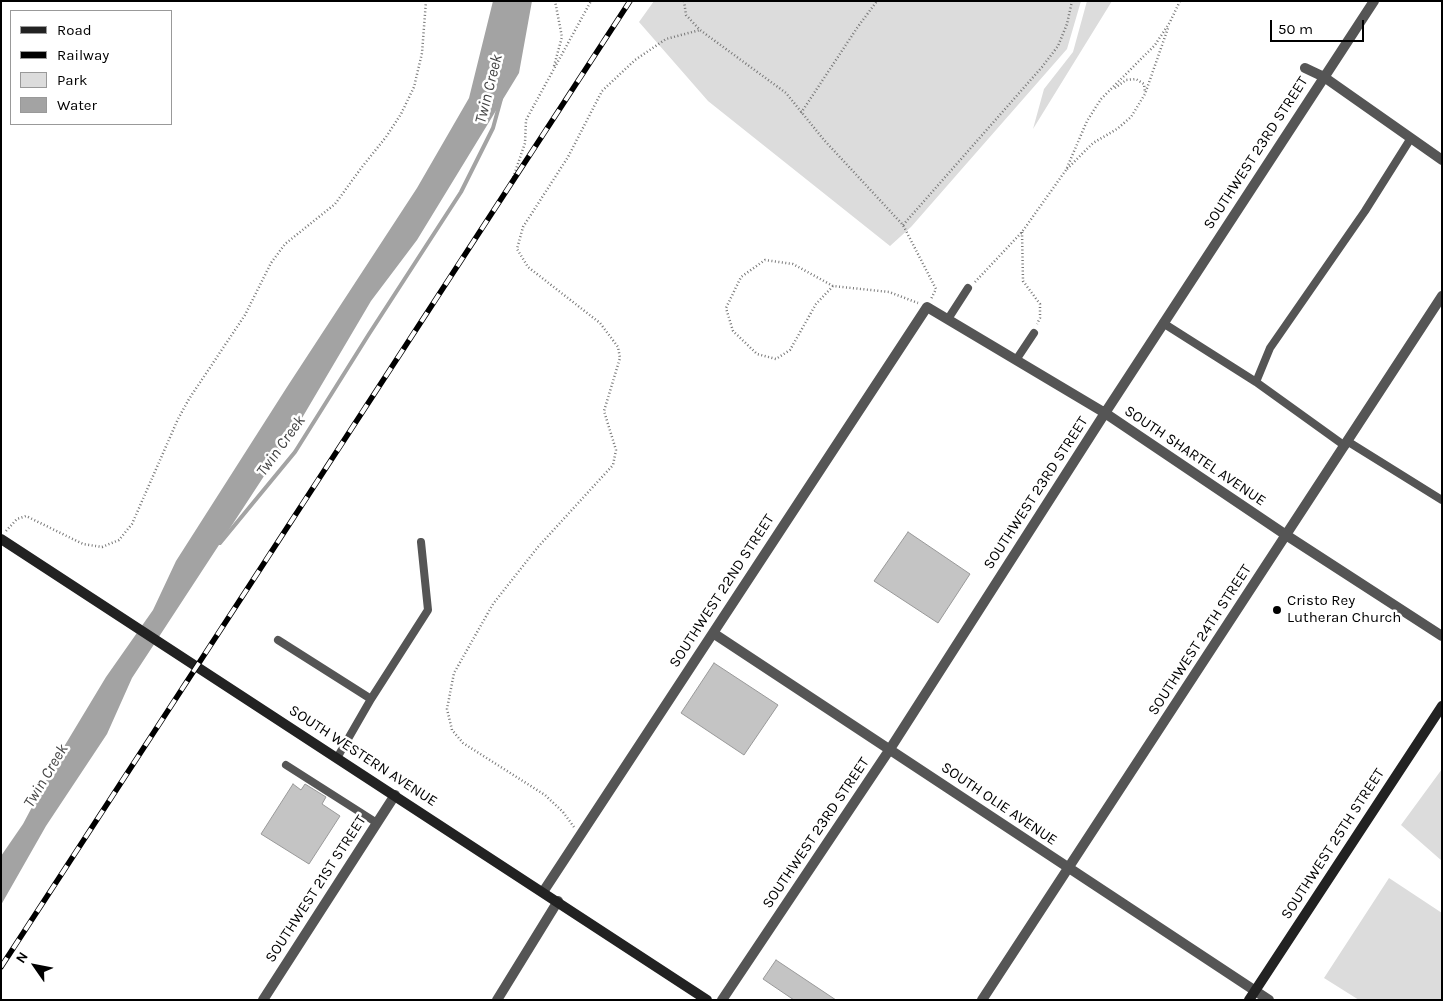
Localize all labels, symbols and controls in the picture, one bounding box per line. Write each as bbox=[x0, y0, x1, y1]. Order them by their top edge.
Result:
legend bbox=[10, 10, 172, 125]
scale bar bbox=[1273, 10, 1367, 42]
text: 50 m bbox=[1278, 20, 1313, 38]
text: Road bbox=[57, 21, 92, 39]
text: Railway bbox=[57, 46, 109, 64]
water label: Twin Creek bbox=[471, 52, 507, 126]
text: Park bbox=[57, 71, 87, 89]
street label: SOUTHWEST 23RD STREET bbox=[1200, 73, 1312, 233]
text: Water bbox=[57, 96, 97, 114]
street label: SOUTH SHARTEL AVENUE bbox=[1121, 402, 1269, 510]
water label: Twin Creek bbox=[252, 412, 310, 480]
street label: SOUTHWEST 23RD STREET bbox=[980, 413, 1092, 573]
street label: SOUTHWEST 22ND STREET bbox=[666, 511, 778, 671]
street label: SOUTHWEST 24TH STREET bbox=[1144, 561, 1256, 719]
place label: Cristo Rey Lutheran Church bbox=[1287, 592, 1401, 627]
marker: Cristo Rey Lutheran Church bbox=[1271, 604, 1283, 616]
street label: SOUTH WESTERN AVENUE bbox=[286, 701, 440, 811]
water label: Twin Creek bbox=[20, 741, 72, 811]
street label: SOUTHWEST 23RD STREET bbox=[759, 754, 873, 912]
street label: SOUTH OLIE AVENUE bbox=[938, 758, 1060, 850]
street label: SOUTHWEST 25TH STREET bbox=[1277, 765, 1389, 923]
street label: SOUTHWEST 21ST STREET bbox=[262, 812, 370, 966]
north arrow bbox=[10, 941, 60, 991]
text: N bbox=[12, 949, 32, 966]

